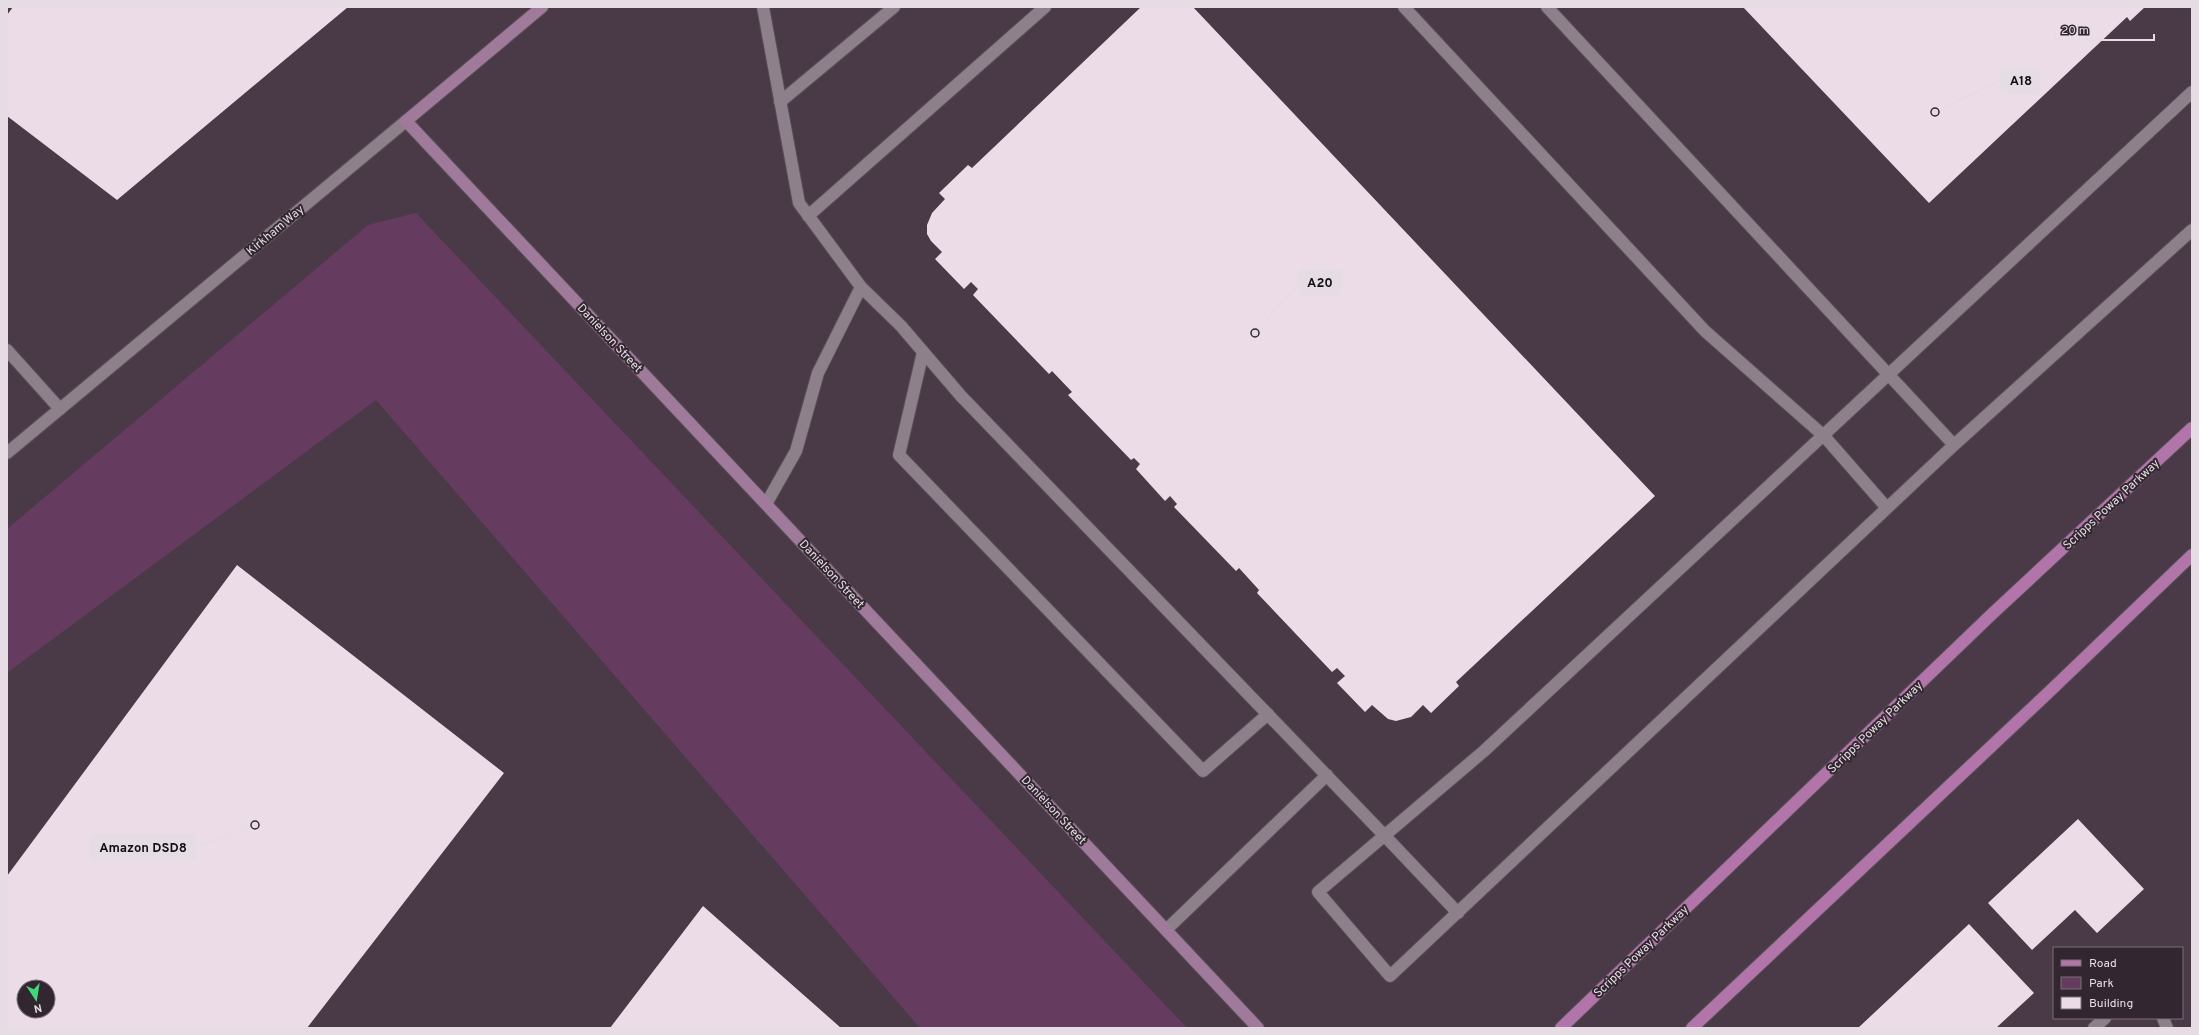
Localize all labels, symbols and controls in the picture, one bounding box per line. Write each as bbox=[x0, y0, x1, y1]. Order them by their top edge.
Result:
scale bar bbox=[2055, 16, 2154, 42]
text: 20 m bbox=[2061, 23, 2089, 39]
callout: A18 bbox=[2001, 68, 2040, 93]
text: A18 bbox=[2010, 74, 2032, 90]
street label: Kirkham Way bbox=[244, 202, 308, 260]
callout: A20 bbox=[1299, 270, 1341, 295]
text: A20 bbox=[1307, 276, 1333, 292]
street label: Danielson Street bbox=[573, 301, 645, 377]
street label: Scripps Poway Parkway bbox=[2060, 456, 2163, 554]
street label: Danielson Street bbox=[795, 537, 867, 613]
street label: Scripps Poway Parkway bbox=[1825, 678, 1927, 777]
street label: Danielson Street bbox=[1017, 773, 1089, 849]
callout: Amazon DSD8 bbox=[91, 835, 195, 860]
text: Amazon DSD8 bbox=[99, 841, 187, 857]
street label: Scripps Poway Parkway bbox=[1591, 902, 1693, 1001]
legend bbox=[2053, 947, 2183, 1019]
text: Road bbox=[2089, 956, 2117, 972]
text: Park bbox=[2089, 976, 2114, 992]
north arrow bbox=[16, 979, 56, 1019]
text: Building bbox=[2089, 996, 2133, 1012]
text: N bbox=[33, 1000, 43, 1015]

